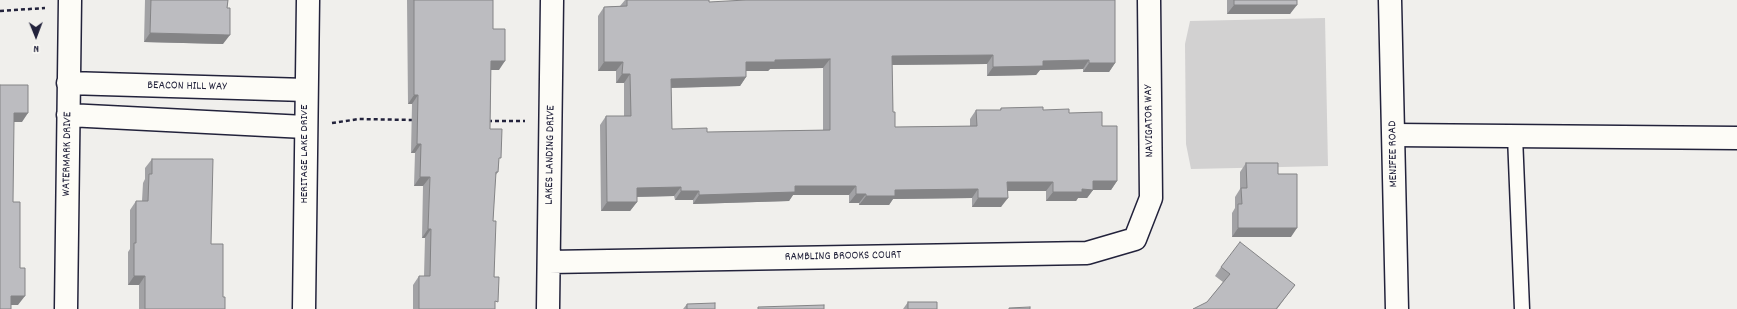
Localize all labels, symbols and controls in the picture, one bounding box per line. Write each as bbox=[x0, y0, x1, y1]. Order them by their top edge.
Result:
north arrow bbox=[16, 16, 56, 56]
text: N bbox=[33, 40, 39, 56]
street label: BEACON HILL WAY bbox=[147, 79, 227, 95]
street label: NAVIGATOR WAY bbox=[1142, 85, 1158, 157]
street label: HERITAGE LAKE DRIVE bbox=[298, 105, 312, 203]
street label: LAKES LANDING DRIVE bbox=[543, 105, 559, 205]
street label: WATERMARK DRIVE bbox=[60, 112, 76, 196]
street label: MENIFEE ROAD bbox=[1386, 121, 1402, 187]
street label: RAMBLING BROOKS COURT bbox=[785, 249, 901, 265]

